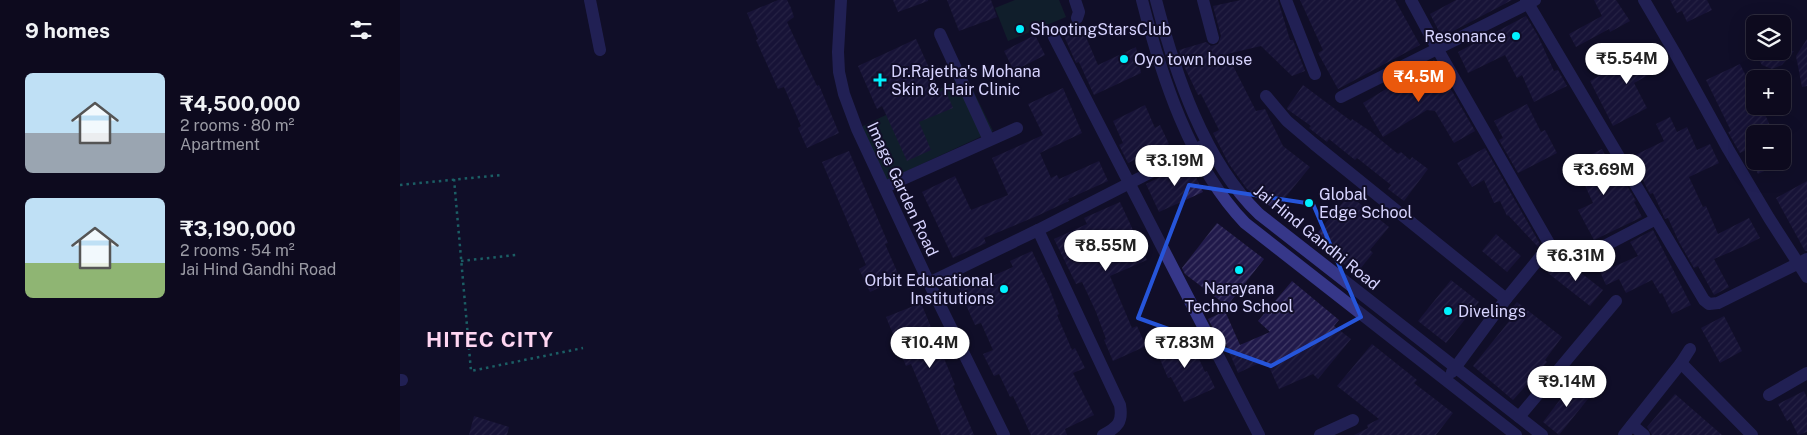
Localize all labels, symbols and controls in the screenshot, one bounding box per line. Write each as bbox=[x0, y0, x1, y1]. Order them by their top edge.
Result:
map controls bbox=[1746, 15, 1791, 170]
button: layers bbox=[1746, 15, 1791, 60]
icon: filters bbox=[347, 16, 375, 44]
text: 9 homes bbox=[25, 18, 110, 43]
place label: ShootingStarsClub bbox=[1030, 20, 1171, 39]
marker: ShootingStarsClub bbox=[1014, 23, 1026, 35]
place label: Resonance bbox=[1424, 27, 1506, 46]
marker: Resonance bbox=[1510, 30, 1522, 42]
pin: ₹5.54M bbox=[1586, 42, 1668, 85]
text: ₹5.54M bbox=[1596, 49, 1658, 68]
place label: Oyo town house bbox=[1134, 50, 1252, 69]
marker: Oyo town house bbox=[1118, 53, 1130, 65]
pin: ₹4.5M bbox=[1384, 61, 1454, 103]
place label: Dr.Rajetha's Mohana Skin & Hair Clinic bbox=[891, 62, 1041, 99]
text: ₹4.5M bbox=[1394, 67, 1444, 86]
button: + bbox=[1746, 70, 1791, 115]
marker: Dr.Rajetha's Mohana Skin & Hair Clinic bbox=[873, 73, 887, 87]
text: ₹4,500,000 bbox=[180, 91, 301, 116]
icon: home bbox=[65, 93, 125, 153]
text: 2 rooms · 80 m² bbox=[180, 116, 294, 135]
street label: Image Garden Road bbox=[863, 119, 942, 259]
button: − bbox=[1746, 125, 1791, 170]
text: Apartment bbox=[180, 135, 260, 154]
pin: ₹3.19M bbox=[1134, 144, 1216, 187]
text: ₹3.19M bbox=[1146, 151, 1204, 170]
pin: ₹3.69M bbox=[1563, 154, 1645, 196]
text: ₹3.69M bbox=[1574, 160, 1634, 179]
street label: Jai Hind Gandhi Road bbox=[1250, 181, 1383, 294]
place label: Global Edge School bbox=[1319, 185, 1413, 222]
marker: Global Edge School bbox=[1303, 197, 1315, 209]
text: ₹3,190,000 bbox=[180, 216, 296, 241]
icon: home bbox=[65, 218, 125, 278]
pin: ₹8.55M bbox=[1065, 230, 1147, 272]
text: ₹8.55M bbox=[1075, 236, 1137, 255]
pin: ₹6.31M bbox=[1535, 240, 1617, 282]
text: 2 rooms · 54 m² bbox=[180, 241, 295, 260]
text: ₹6.31M bbox=[1547, 246, 1605, 265]
text: Jai Hind Gandhi Road bbox=[180, 260, 336, 279]
marker: Narayana Techno School bbox=[1233, 264, 1245, 276]
place label: Orbit Educational Institutions bbox=[865, 271, 994, 308]
place label: Narayana Techno School bbox=[1185, 279, 1294, 316]
marker: Orbit Educational Institutions bbox=[998, 283, 1010, 295]
place label: Divelings bbox=[1458, 302, 1526, 321]
marker: Divelings bbox=[1442, 305, 1454, 317]
pin: ₹10.4M bbox=[889, 326, 971, 369]
pin: ₹7.83M bbox=[1144, 326, 1226, 369]
district label: HITEC CITY bbox=[426, 327, 554, 352]
text: ₹10.4M bbox=[902, 333, 958, 352]
text: ₹7.83M bbox=[1156, 333, 1214, 352]
pin: ₹9.14M bbox=[1526, 366, 1608, 408]
text: ₹9.14M bbox=[1538, 372, 1596, 391]

